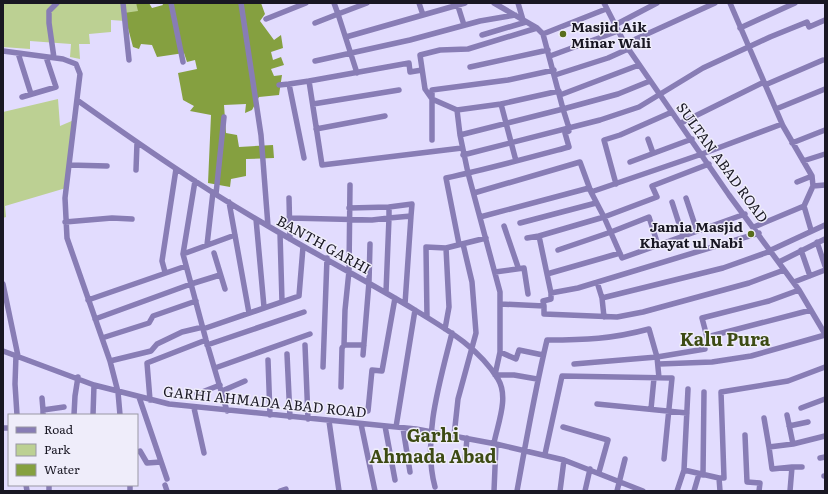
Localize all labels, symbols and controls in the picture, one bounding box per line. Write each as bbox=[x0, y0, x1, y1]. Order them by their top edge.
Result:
place label: Masjid Aik Minar Wali bbox=[571, 16, 651, 52]
marker: Masjid Aik Minar Wali bbox=[558, 29, 568, 39]
street label: SULTAN ABAD ROAD bbox=[672, 98, 774, 227]
street label: BANTH GARHI bbox=[274, 210, 374, 278]
place label: Jamia Masjid Khayat ul Nabi bbox=[639, 216, 743, 252]
marker: Jamia Masjid Khayat ul Nabi bbox=[746, 229, 756, 239]
district label: Kalu Pura bbox=[680, 325, 771, 352]
street label: GARHI AHMADA ABAD ROAD bbox=[162, 380, 368, 422]
legend bbox=[8, 414, 138, 486]
text: Road bbox=[44, 420, 74, 438]
district label: Garhi Ahmada Abad bbox=[369, 421, 497, 469]
text: Park bbox=[44, 440, 71, 458]
text: Water bbox=[44, 460, 80, 478]

